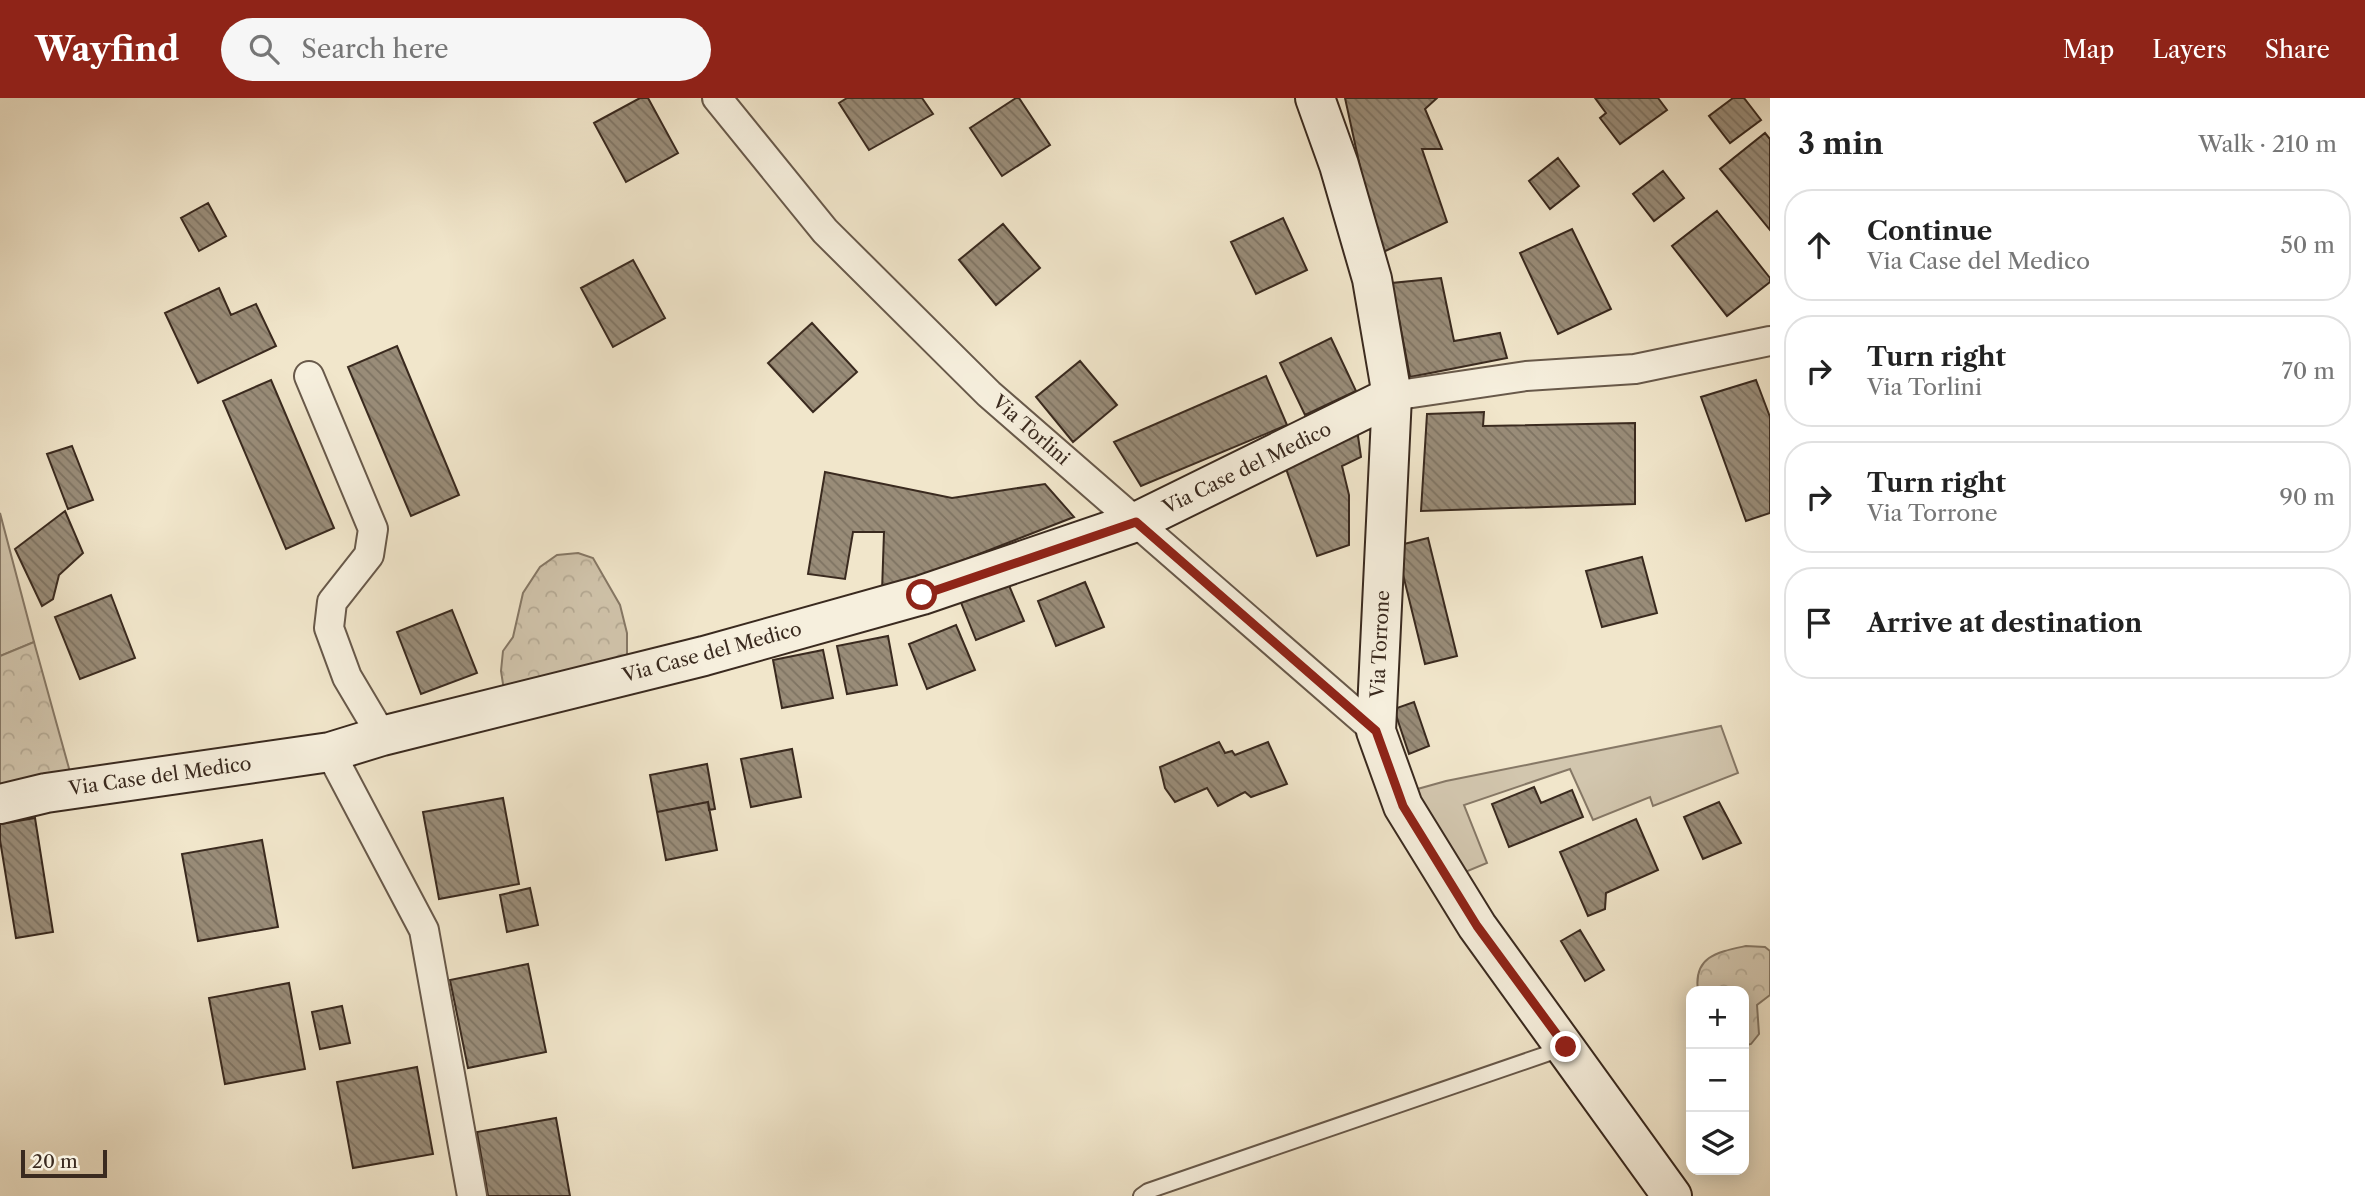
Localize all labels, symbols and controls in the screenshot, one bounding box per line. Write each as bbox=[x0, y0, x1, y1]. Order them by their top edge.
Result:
search box bbox=[221, 18, 711, 81]
text: Wayfind bbox=[35, 29, 179, 70]
icon: search bbox=[245, 30, 283, 68]
text: Search here bbox=[301, 33, 449, 65]
text: Map bbox=[2063, 35, 2114, 64]
text: Layers bbox=[2152, 35, 2227, 64]
text: Share bbox=[2265, 35, 2330, 64]
text: 3 min bbox=[1798, 125, 1884, 162]
text: Walk · 210 m bbox=[2198, 130, 2337, 158]
text: Continue bbox=[1867, 215, 1992, 247]
icon: ahead bbox=[1800, 226, 1838, 264]
text: 50 m bbox=[2280, 231, 2335, 259]
text: Via Case del Medico bbox=[1867, 247, 2090, 275]
text: Turn right bbox=[1867, 341, 2006, 373]
icon: right bbox=[1800, 352, 1838, 390]
text: 70 m bbox=[2282, 357, 2335, 385]
text: Via Torlini bbox=[1867, 373, 1982, 401]
street label: Via Torlini bbox=[987, 389, 1075, 470]
street label: Via Case del Medico bbox=[1158, 417, 1335, 519]
text: Turn right bbox=[1867, 467, 2006, 499]
icon: right bbox=[1800, 478, 1838, 516]
text: 90 m bbox=[2279, 483, 2335, 511]
text: Via Torrone bbox=[1867, 499, 1998, 527]
route start bbox=[906, 579, 937, 610]
street label: Via Torrone bbox=[1366, 590, 1394, 699]
icon: arrive bbox=[1800, 604, 1838, 642]
text: Arrive at destination bbox=[1867, 607, 2142, 639]
street label: Via Case del Medico bbox=[619, 617, 804, 687]
street label: Via Case del Medico bbox=[66, 752, 253, 800]
map controls bbox=[1686, 986, 1749, 1175]
button: + bbox=[1686, 986, 1749, 1049]
route end bbox=[1550, 1031, 1581, 1062]
button: − bbox=[1686, 1049, 1749, 1112]
button: layers bbox=[1686, 1112, 1749, 1175]
scale bar bbox=[21, 1147, 107, 1179]
text: 20 m bbox=[32, 1150, 78, 1173]

